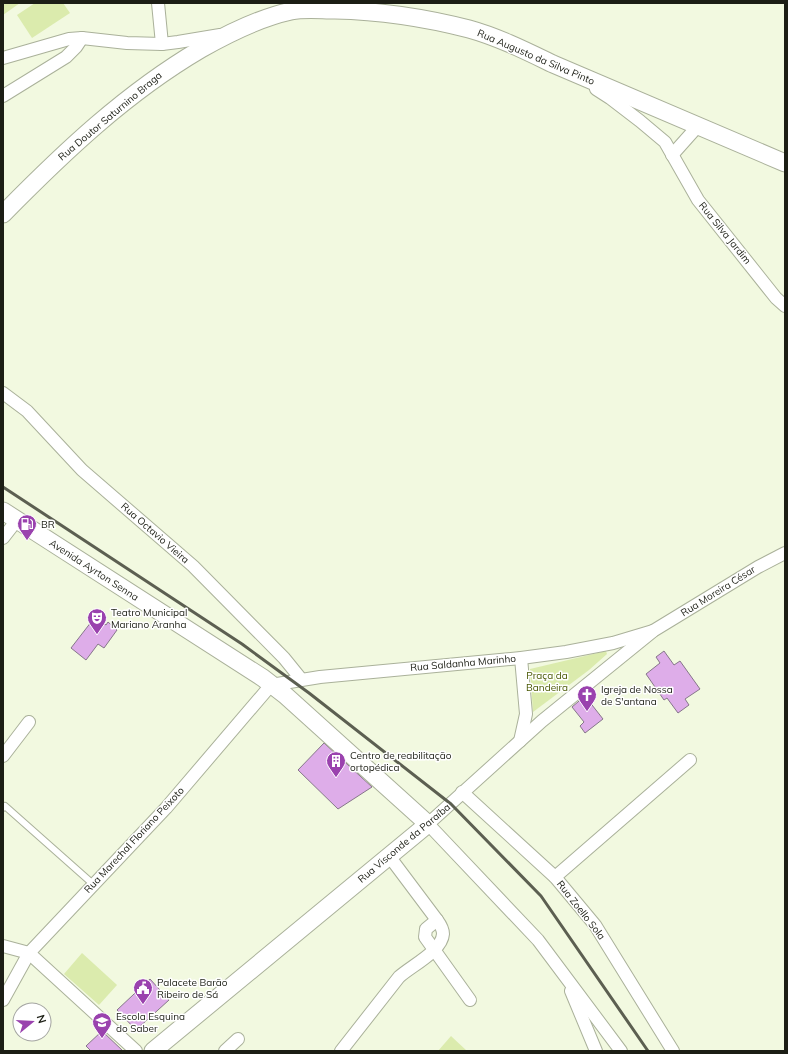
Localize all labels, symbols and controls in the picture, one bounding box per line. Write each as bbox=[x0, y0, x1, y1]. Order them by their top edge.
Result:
street label: Rua Augusto da Silva Pinto bbox=[475, 26, 597, 88]
street label: Rua Doutor Saturnino Braga bbox=[55, 69, 165, 163]
street label: Rua Silva Jardim bbox=[696, 199, 754, 267]
street label: Rua Octavio Vieira bbox=[118, 500, 192, 566]
fuel station icon: BR bbox=[16, 513, 38, 541]
place label: BR bbox=[41, 518, 55, 531]
street label: Avenida Ayrton Senna bbox=[47, 536, 141, 604]
street label: Rua Moreira César bbox=[678, 563, 758, 619]
place label: Teatro Municipal Mariano Aranha bbox=[111, 606, 187, 631]
theatre icon: Teatro Municipal Mariano Aranha bbox=[86, 607, 108, 635]
street label: Rua Saldanha Marinho bbox=[410, 652, 517, 674]
park label: Praça da Bandeira bbox=[526, 669, 568, 694]
place label: Igreja de Nossa de S'antana bbox=[601, 683, 673, 708]
church icon: Igreja de Nossa de S'antana bbox=[576, 684, 598, 712]
place label: Centro de reabilitação ortopédica bbox=[350, 749, 452, 774]
building icon: Centro de reabilitação ortopédica bbox=[325, 750, 347, 778]
street label: Rua Marechal Floriano Peixoto bbox=[81, 784, 187, 896]
street label: Rua Visconde da Paraíba bbox=[355, 800, 453, 886]
street label: Rua Zoello Sola bbox=[554, 878, 608, 942]
place label: Palacete Barão Ribeiro de Sá bbox=[157, 976, 228, 1001]
public building icon: Palacete Barão Ribeiro de Sá bbox=[132, 977, 154, 1005]
north arrow bbox=[12, 1002, 52, 1042]
place label: Escola Esquina do Saber bbox=[116, 1010, 185, 1035]
school or university icon: Escola Esquina do Saber bbox=[91, 1011, 113, 1039]
text: N bbox=[34, 1013, 49, 1025]

